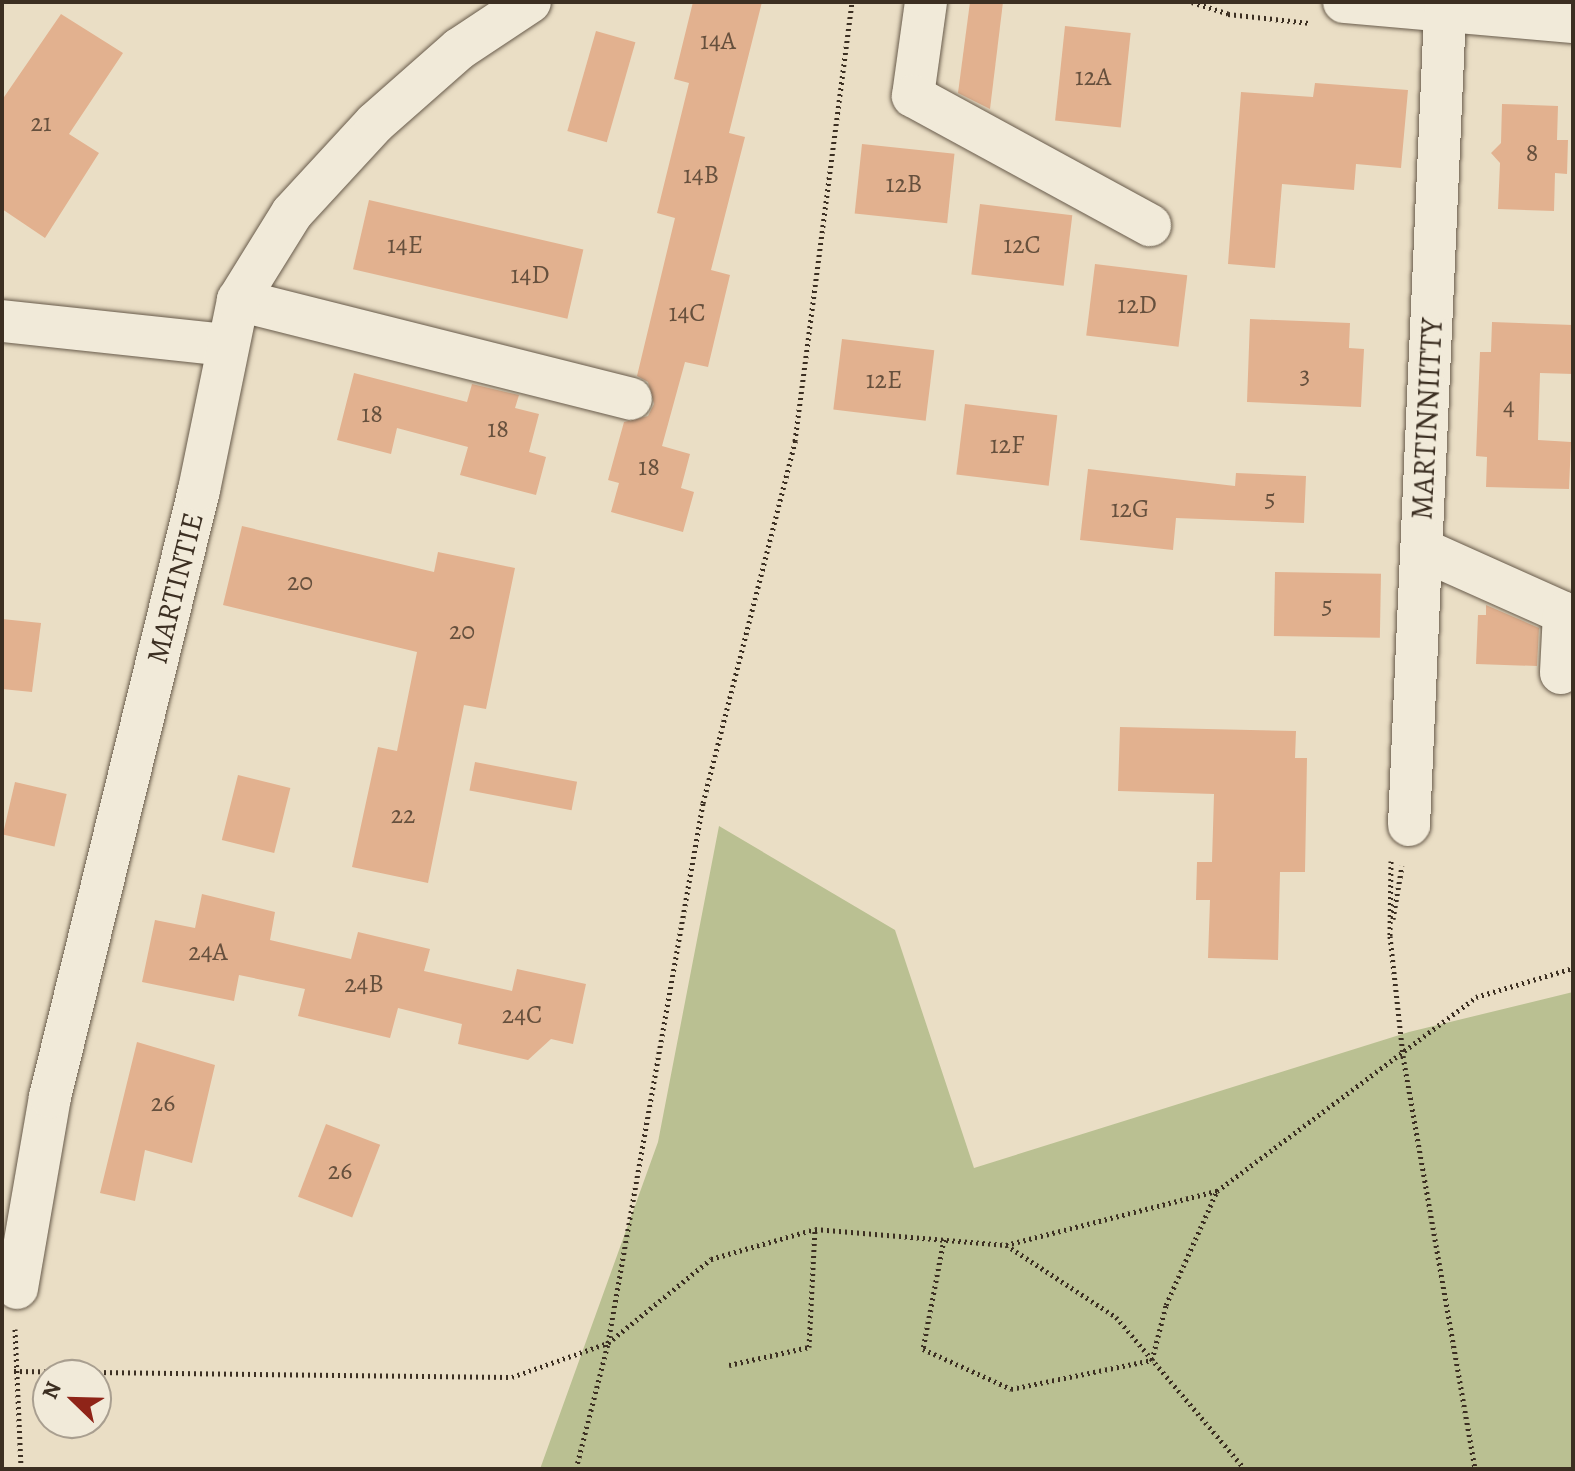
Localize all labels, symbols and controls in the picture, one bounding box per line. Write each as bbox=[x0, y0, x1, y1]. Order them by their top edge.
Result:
house number: 14A bbox=[700, 25, 736, 57]
house number: 12A bbox=[1075, 61, 1111, 93]
house number: 21 bbox=[30, 107, 52, 139]
house number: 8 bbox=[1526, 137, 1538, 169]
house number: 14B bbox=[683, 159, 719, 191]
house number: 12B bbox=[886, 168, 922, 200]
house number: 14E bbox=[387, 229, 423, 261]
house number: 12C bbox=[1003, 229, 1041, 261]
house number: 14D bbox=[511, 259, 549, 291]
house number: 12D bbox=[1117, 289, 1157, 321]
house number: 14C bbox=[669, 297, 705, 329]
street label: MARTINNIITTY bbox=[1404, 317, 1450, 521]
house number: 3 bbox=[1300, 359, 1310, 391]
house number: 12E bbox=[866, 364, 902, 396]
house number: 4 bbox=[1503, 391, 1515, 423]
house number: 18 bbox=[361, 398, 383, 430]
house number: 18 bbox=[487, 413, 509, 445]
house number: 12F bbox=[990, 429, 1024, 461]
house number: 18 bbox=[638, 451, 660, 483]
house number: 5 bbox=[1264, 482, 1276, 514]
house number: 12G bbox=[1111, 493, 1149, 525]
street label: MARTINTIE bbox=[139, 509, 211, 667]
house number: 20 bbox=[287, 566, 313, 598]
house number: 5 bbox=[1321, 589, 1333, 621]
house number: 20 bbox=[449, 615, 475, 647]
house number: 22 bbox=[391, 799, 415, 831]
house number: 24A bbox=[188, 936, 228, 968]
house number: 24B bbox=[344, 968, 384, 1000]
house number: 24C bbox=[502, 999, 542, 1031]
house number: 26 bbox=[151, 1087, 175, 1119]
house number: 26 bbox=[328, 1155, 352, 1187]
north arrow bbox=[32, 1359, 112, 1439]
text: N bbox=[35, 1377, 69, 1404]

